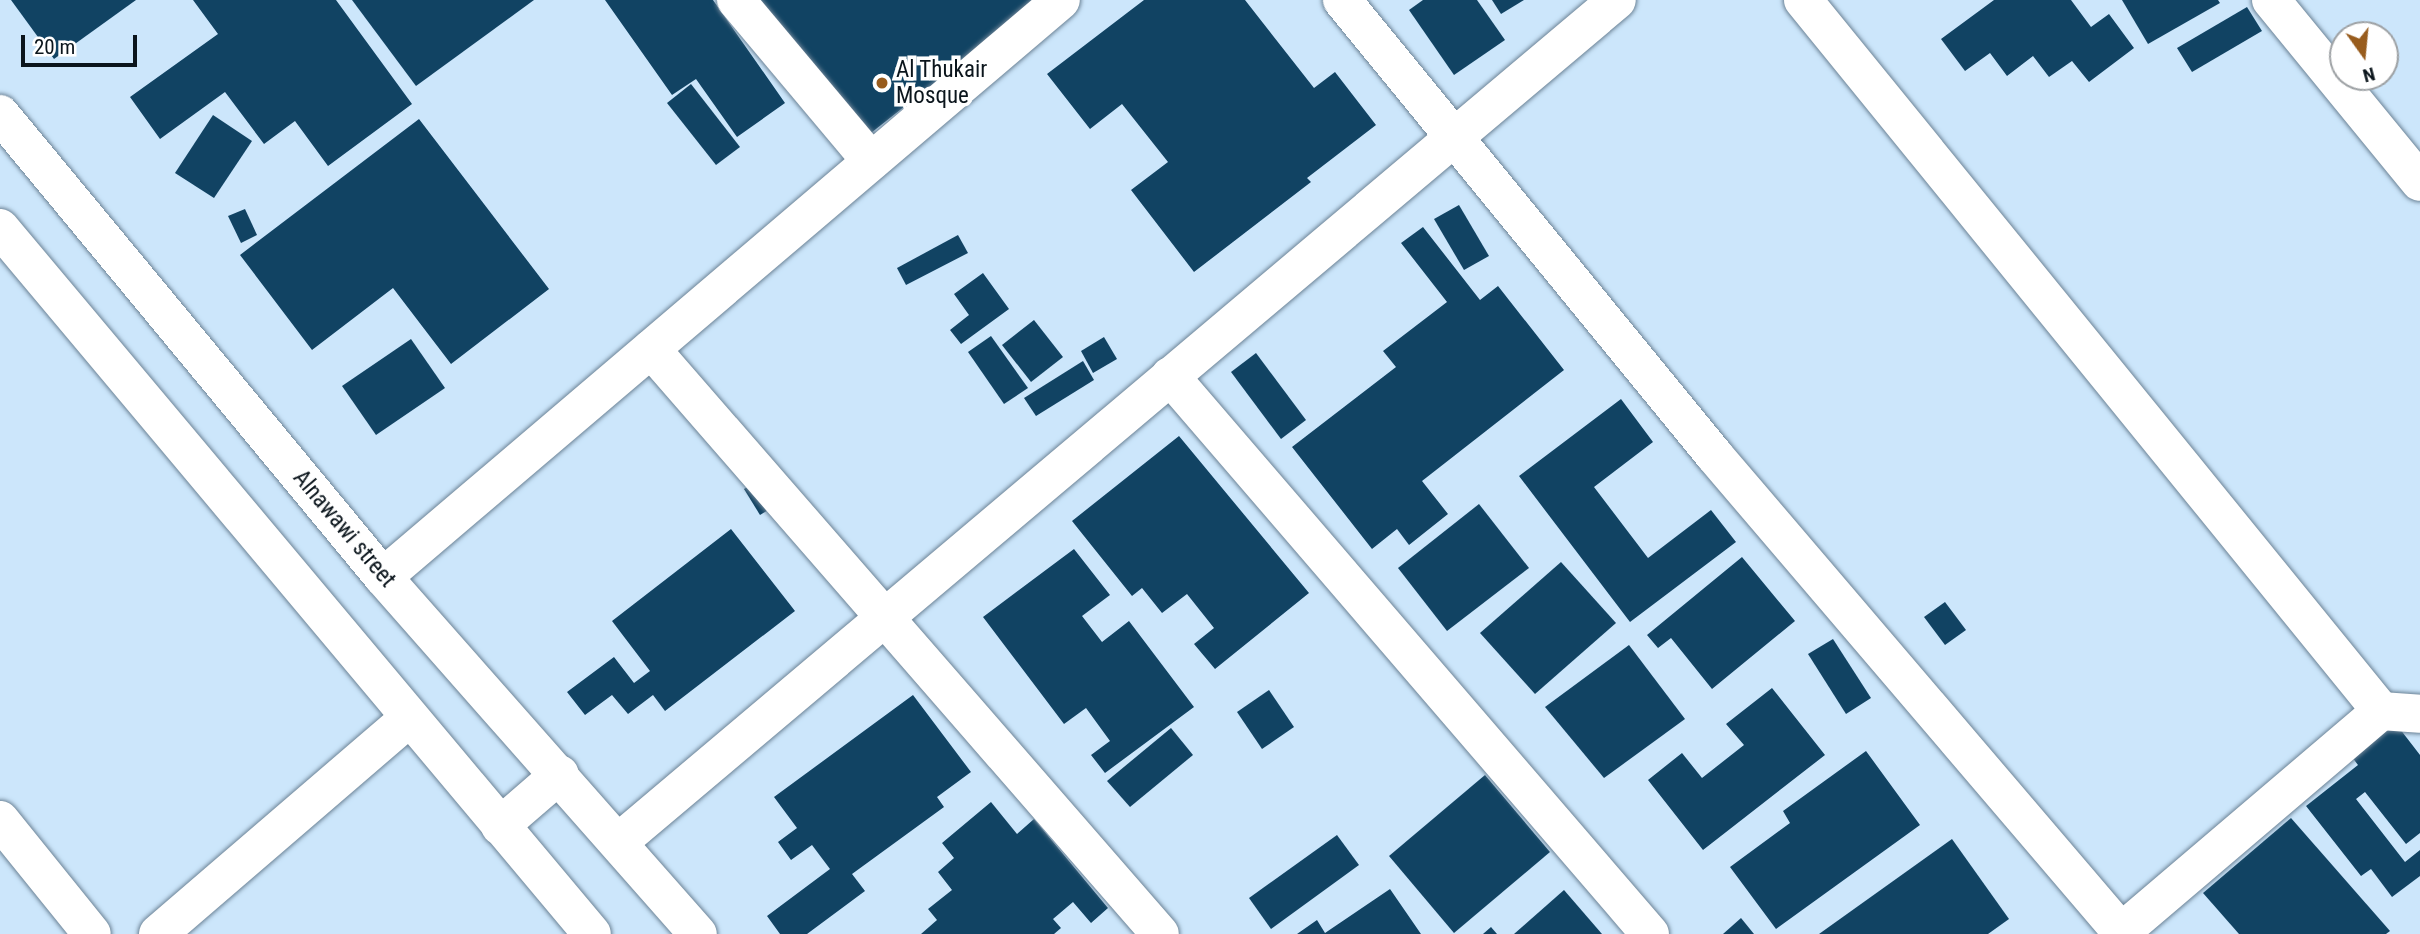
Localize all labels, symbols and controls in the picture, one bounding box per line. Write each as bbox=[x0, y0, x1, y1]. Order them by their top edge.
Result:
scale bar bbox=[24, 21, 140, 65]
north arrow bbox=[2329, 21, 2399, 91]
text: 20 m bbox=[34, 35, 75, 59]
place label: Al Thukair Mosque bbox=[896, 56, 988, 110]
text: N bbox=[2360, 62, 2378, 87]
marker: Al Thukair Mosque bbox=[874, 75, 890, 91]
street label: Alnawawi street bbox=[287, 465, 401, 593]

